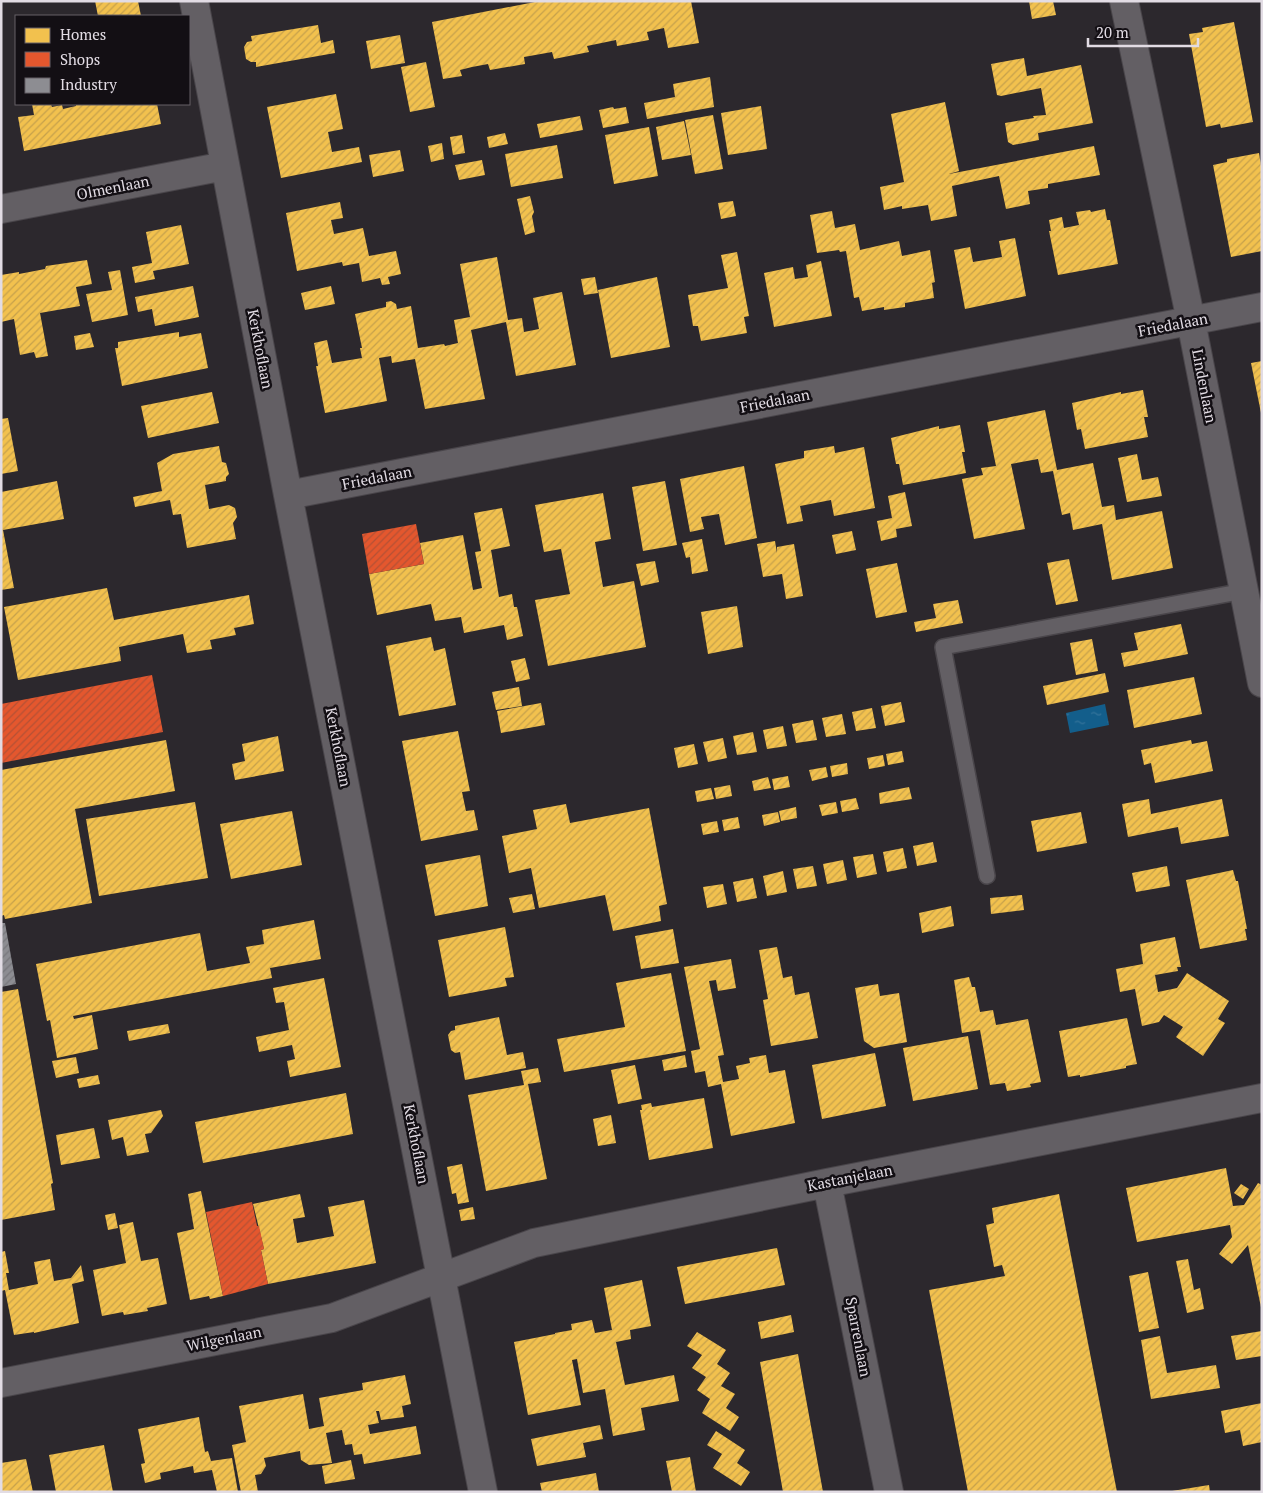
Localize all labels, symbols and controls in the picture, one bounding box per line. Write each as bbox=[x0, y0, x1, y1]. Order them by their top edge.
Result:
legend bbox=[15, 15, 190, 105]
scale bar bbox=[1088, 15, 1198, 47]
text: 20 m bbox=[1096, 22, 1129, 42]
text: Homes bbox=[60, 24, 106, 44]
text: Shops bbox=[60, 49, 100, 69]
text: Industry bbox=[60, 74, 117, 94]
street label: Olmenlaan bbox=[75, 170, 151, 204]
street label: Kerkhoflaan bbox=[243, 307, 278, 390]
street label: Friedalaan bbox=[1136, 307, 1209, 341]
street label: Lindenlaan bbox=[1188, 347, 1222, 425]
street label: Friedalaan bbox=[738, 383, 811, 417]
street label: Friedalaan bbox=[340, 460, 413, 494]
street label: Kerkhoflaan bbox=[321, 705, 356, 788]
street label: Kerkhoflaan bbox=[399, 1102, 434, 1185]
street label: Kastanjelaan bbox=[806, 1159, 894, 1195]
street label: Sparrenlaan bbox=[841, 1295, 877, 1378]
street label: Wilgenlaan bbox=[185, 1321, 263, 1355]

